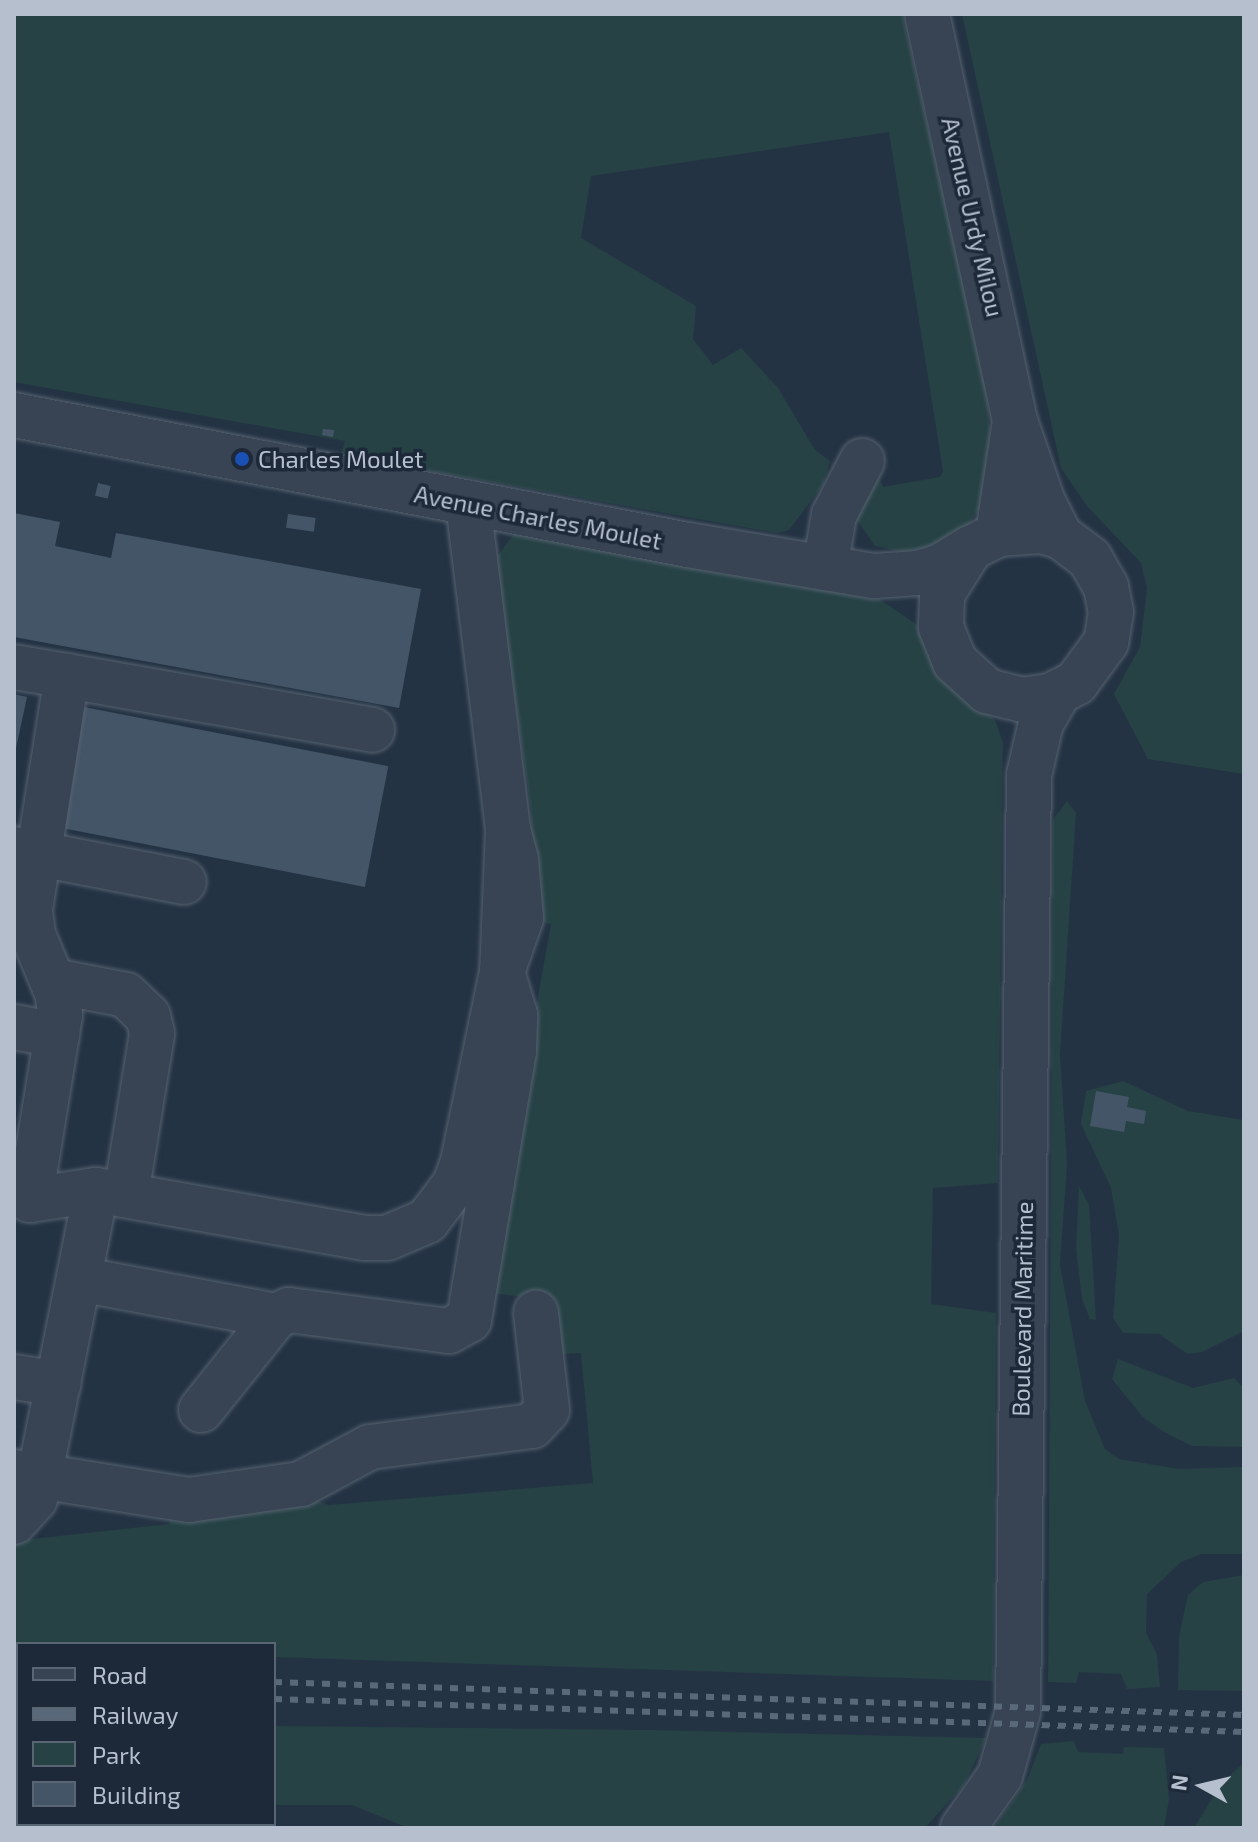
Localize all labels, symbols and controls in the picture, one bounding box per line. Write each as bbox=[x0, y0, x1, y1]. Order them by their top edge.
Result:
street label: Avenue Urdy Milou bbox=[936, 114, 1010, 320]
place label: Charles Moulet bbox=[258, 445, 424, 473]
marker: Charles Moulet bbox=[233, 450, 251, 468]
street label: Avenue Charles Moulet bbox=[412, 479, 664, 555]
street label: Boulevard Maritime bbox=[1006, 1201, 1038, 1417]
legend bbox=[16, 1642, 276, 1826]
text: Road bbox=[92, 1660, 147, 1689]
text: Railway bbox=[92, 1700, 178, 1729]
text: Park bbox=[92, 1740, 141, 1769]
north arrow bbox=[1162, 1746, 1242, 1826]
text: N bbox=[1164, 1773, 1192, 1792]
text: Building bbox=[92, 1780, 181, 1809]

